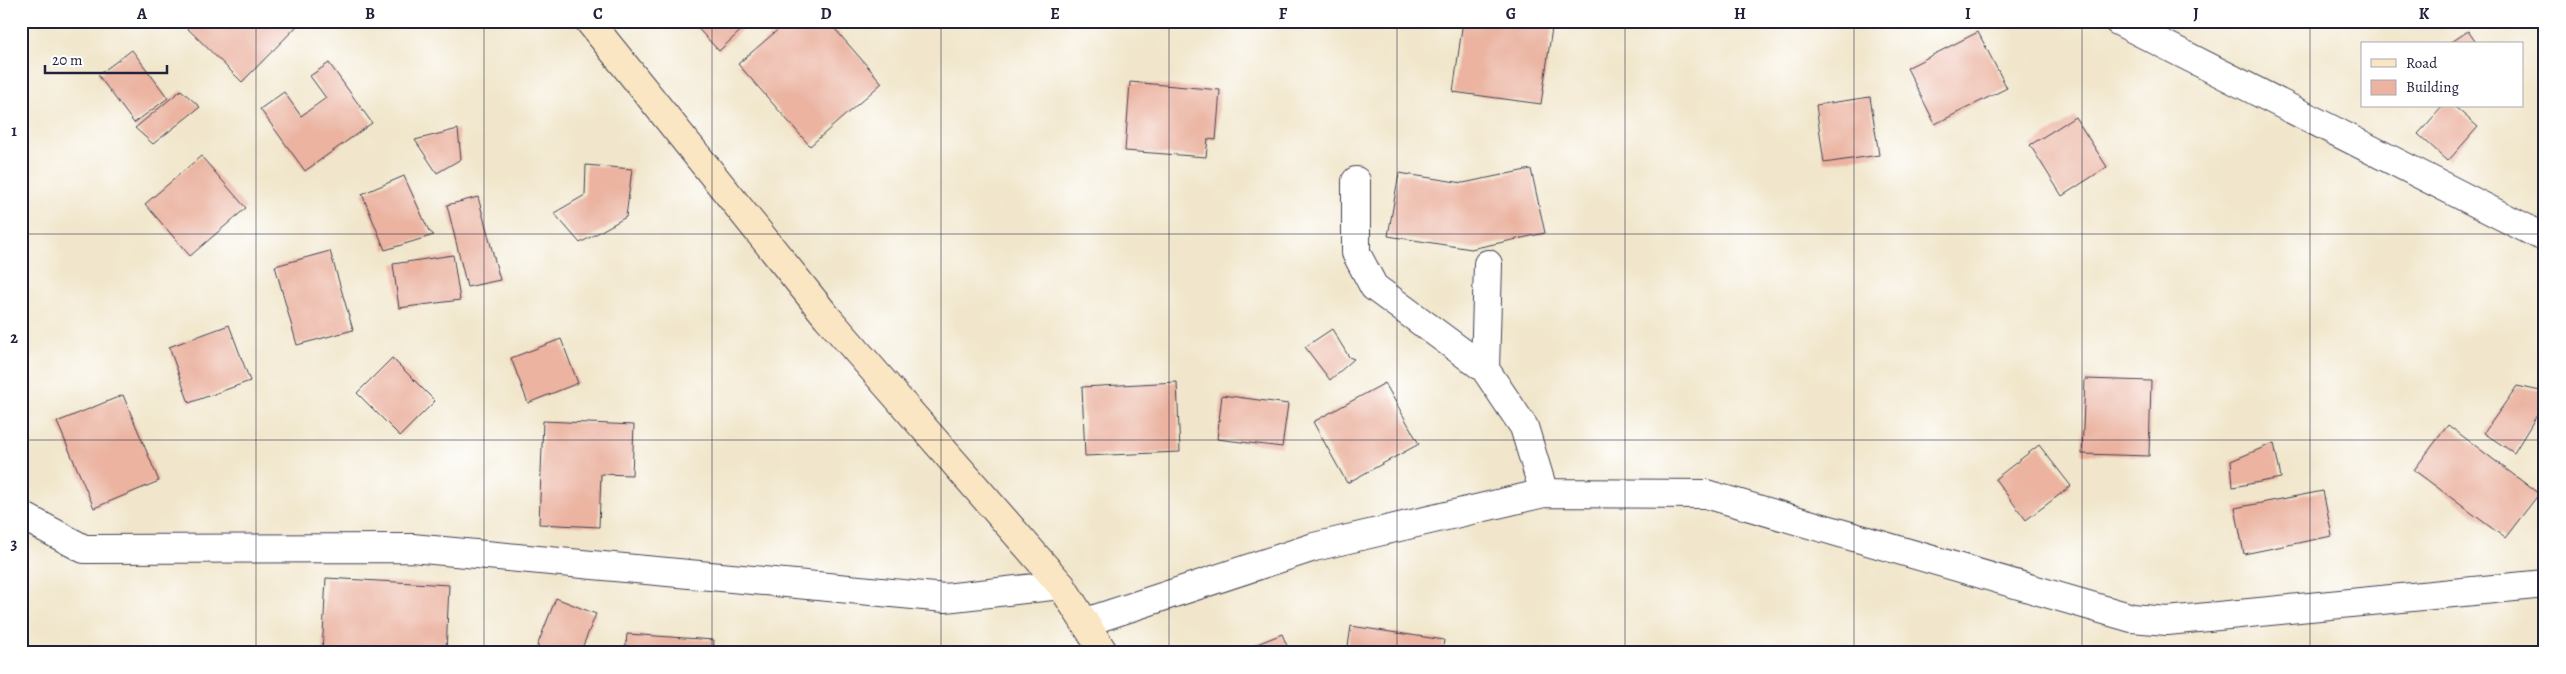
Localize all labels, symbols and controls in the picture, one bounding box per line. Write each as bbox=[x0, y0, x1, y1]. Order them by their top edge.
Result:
text: A bbox=[136, 3, 148, 25]
text: B bbox=[365, 3, 375, 25]
text: C bbox=[593, 3, 603, 25]
text: D bbox=[820, 3, 832, 25]
text: E bbox=[1050, 3, 1060, 25]
text: F bbox=[1279, 3, 1288, 25]
text: G bbox=[1506, 3, 1516, 25]
text: H bbox=[1734, 3, 1746, 25]
text: I bbox=[1965, 3, 1971, 25]
text: J bbox=[2193, 3, 2199, 25]
text: K bbox=[2419, 3, 2430, 25]
scale bar bbox=[45, 42, 168, 74]
legend bbox=[2361, 42, 2524, 108]
text: 20 m bbox=[52, 50, 83, 70]
text: Road bbox=[2406, 53, 2438, 73]
text: Building bbox=[2406, 77, 2459, 97]
text: 1 bbox=[11, 120, 17, 142]
text: 2 bbox=[10, 327, 18, 349]
text: 3 bbox=[11, 533, 18, 555]

